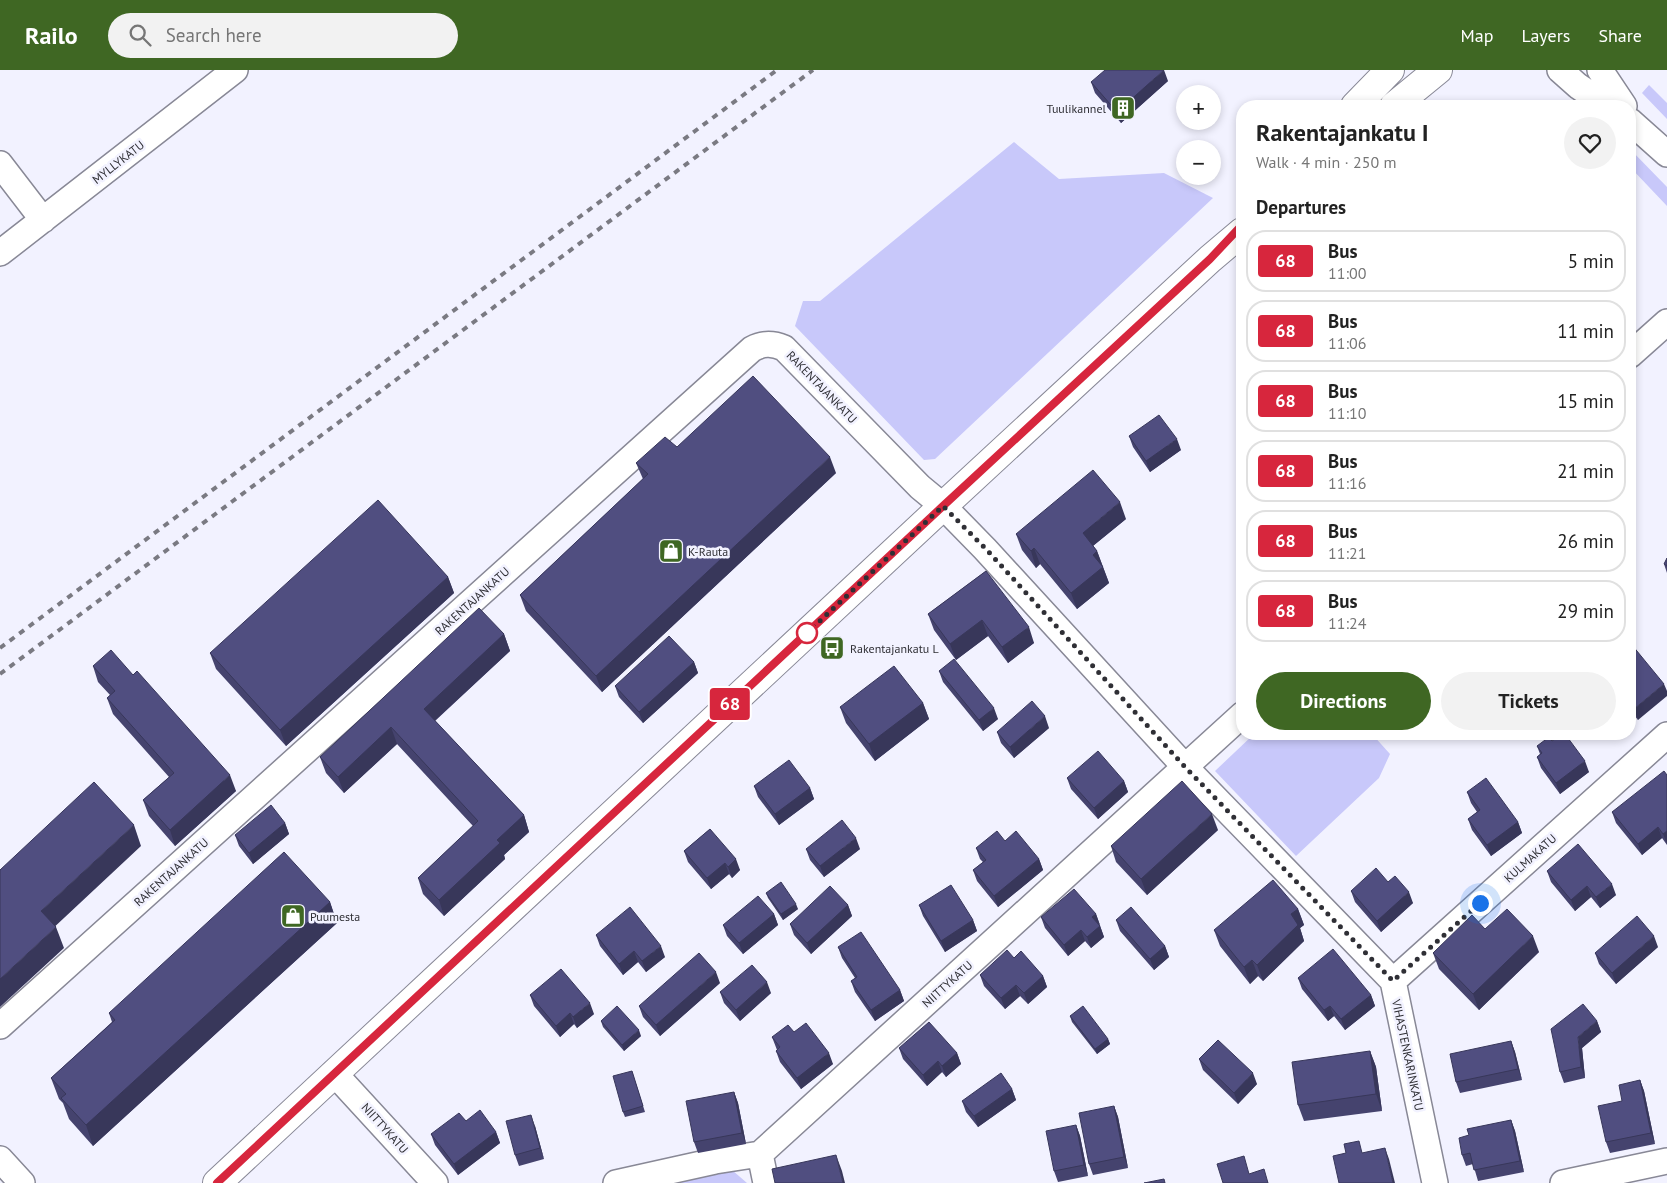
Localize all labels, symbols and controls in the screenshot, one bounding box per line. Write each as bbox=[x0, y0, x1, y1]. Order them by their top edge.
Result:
search box bbox=[108, 13, 458, 58]
text: Railo bbox=[25, 20, 78, 51]
icon: search bbox=[126, 21, 154, 49]
text: Search here bbox=[166, 23, 262, 47]
text: Map bbox=[1461, 24, 1493, 47]
text: Layers bbox=[1521, 24, 1570, 47]
text: Share bbox=[1598, 24, 1642, 47]
map controls bbox=[1176, 85, 1221, 185]
button: + bbox=[1176, 85, 1221, 130]
building icon: Tuulikannel bbox=[1110, 95, 1136, 121]
place label: Tuulikannel bbox=[1047, 101, 1106, 116]
text: Rakentajankatu I bbox=[1256, 117, 1429, 148]
button: heart bbox=[1564, 117, 1616, 169]
street label: MYLLYKATU bbox=[89, 137, 147, 187]
button: − bbox=[1176, 140, 1221, 185]
text: Walk · 4 min · 250 m bbox=[1256, 152, 1396, 172]
text: Departures bbox=[1256, 195, 1346, 219]
text: Bus bbox=[1328, 239, 1357, 263]
text: 68 bbox=[1275, 249, 1296, 272]
text: 5 min bbox=[1568, 249, 1614, 273]
text: 11:00 bbox=[1328, 263, 1366, 283]
text: Bus bbox=[1328, 309, 1357, 333]
text: 68 bbox=[1275, 319, 1296, 342]
text: 11 min bbox=[1557, 319, 1614, 343]
text: 11:06 bbox=[1328, 333, 1366, 353]
street label: RAKENTAJANKATU bbox=[784, 348, 860, 426]
text: Bus bbox=[1328, 379, 1357, 403]
text: 68 bbox=[1275, 389, 1296, 412]
text: 15 min bbox=[1557, 389, 1614, 413]
text: 11:10 bbox=[1328, 403, 1366, 423]
text: Bus bbox=[1328, 449, 1357, 473]
text: 68 bbox=[1275, 459, 1296, 482]
text: 21 min bbox=[1557, 459, 1614, 483]
text: 11:16 bbox=[1328, 473, 1366, 493]
text: Bus bbox=[1328, 519, 1357, 543]
text: 68 bbox=[1275, 529, 1296, 552]
text: 26 min bbox=[1557, 529, 1614, 553]
shop icon: K-Rauta bbox=[658, 538, 684, 564]
text: 11:21 bbox=[1328, 543, 1366, 563]
place label: K-Rauta bbox=[688, 544, 728, 559]
street label: RAKENTAJANKATU bbox=[432, 564, 512, 638]
text: Bus bbox=[1328, 589, 1357, 613]
text: 68 bbox=[1275, 599, 1296, 622]
text: 29 min bbox=[1557, 599, 1614, 623]
text: 11:24 bbox=[1328, 613, 1366, 633]
unlabelled marker bbox=[796, 622, 818, 644]
bus stop icon: Rakentajankatu L bbox=[819, 635, 845, 661]
place label: Rakentajankatu L bbox=[850, 641, 939, 656]
button: Directions bbox=[1256, 672, 1431, 730]
button: Tickets bbox=[1441, 672, 1616, 730]
line badge: 68 bbox=[708, 688, 752, 720]
text: 68 bbox=[720, 692, 740, 715]
street label: KULMAKATU bbox=[1501, 831, 1559, 885]
street label: RAKENTAJANKATU bbox=[131, 835, 211, 909]
your location bbox=[1468, 891, 1493, 916]
shop icon: Puumesta bbox=[280, 903, 306, 929]
place label: Puumesta bbox=[310, 909, 360, 924]
street label: NIITTYKATU bbox=[919, 957, 975, 1011]
street label: VIHASTENKARINKATU bbox=[1389, 997, 1427, 1112]
street label: NIITTYKATU bbox=[358, 1100, 412, 1156]

